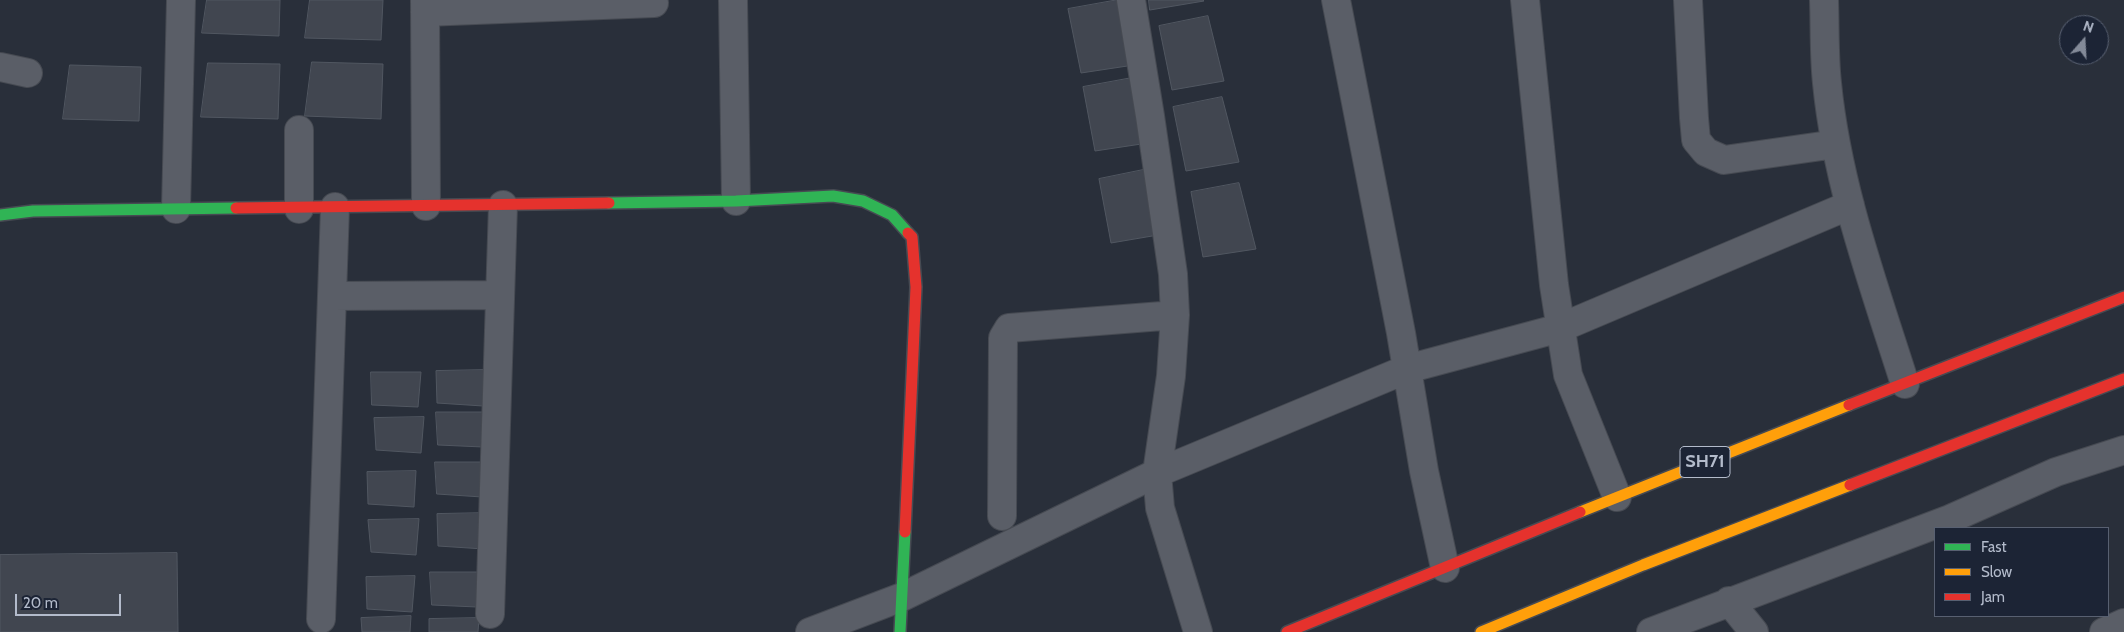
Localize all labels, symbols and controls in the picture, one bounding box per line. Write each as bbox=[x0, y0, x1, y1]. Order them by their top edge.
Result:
north arrow bbox=[2059, 15, 2109, 65]
text: N bbox=[2081, 17, 2096, 37]
road number: SH71 bbox=[1680, 447, 1730, 478]
legend bbox=[1934, 527, 2109, 617]
text: Fast bbox=[1981, 538, 2006, 556]
text: Slow bbox=[1981, 563, 2012, 581]
scale bar bbox=[18, 584, 124, 616]
text: Jam bbox=[1981, 588, 2005, 606]
text: 20 m bbox=[23, 594, 58, 612]

